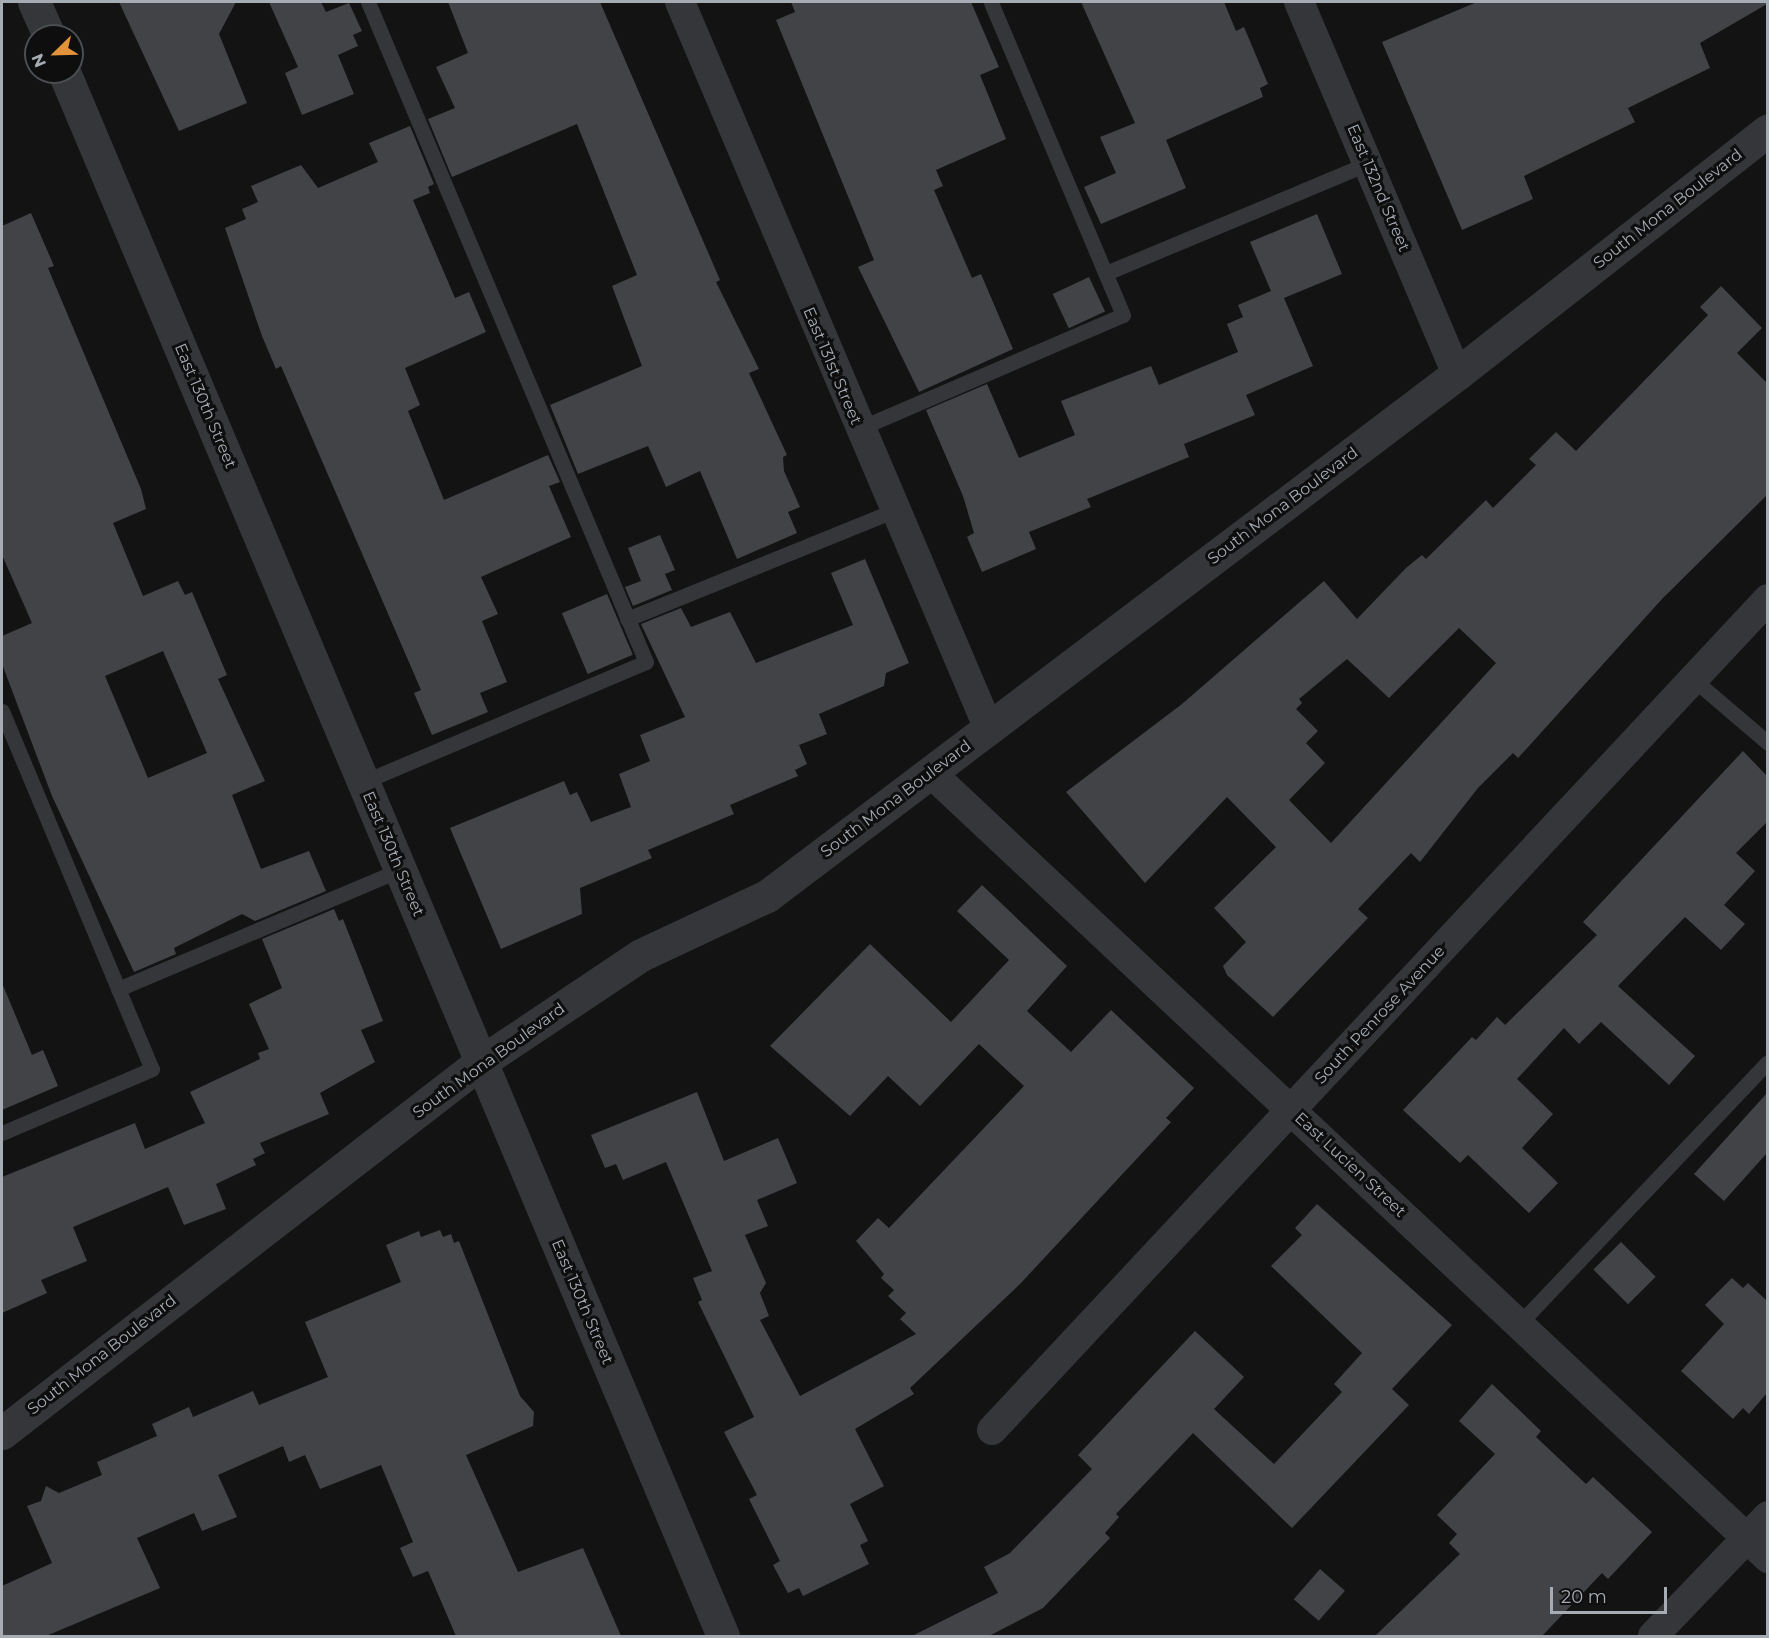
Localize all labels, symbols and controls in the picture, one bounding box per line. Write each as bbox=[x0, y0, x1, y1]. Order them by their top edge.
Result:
north arrow bbox=[24, 24, 84, 84]
text: N bbox=[28, 51, 50, 70]
street label: East 132nd Street bbox=[1342, 121, 1414, 255]
street label: South Mona Boulevard bbox=[1590, 145, 1746, 273]
street label: East 131st Street bbox=[799, 304, 865, 428]
street label: East 130th Street bbox=[170, 341, 240, 471]
street label: South Mona Boulevard bbox=[1204, 443, 1362, 569]
street label: South Mona Boulevard bbox=[817, 736, 975, 862]
street label: East 130th Street bbox=[358, 789, 428, 919]
street label: South Penrose Avenue bbox=[1311, 942, 1449, 1088]
street label: South Mona Boulevard bbox=[409, 999, 569, 1123]
street label: East Lucien Street bbox=[1291, 1109, 1409, 1221]
street label: East 130th Street bbox=[547, 1237, 617, 1367]
street label: South Mona Boulevard bbox=[24, 1291, 180, 1419]
scale bar bbox=[1553, 1575, 1670, 1613]
text: 20 m bbox=[1561, 1586, 1607, 1608]

